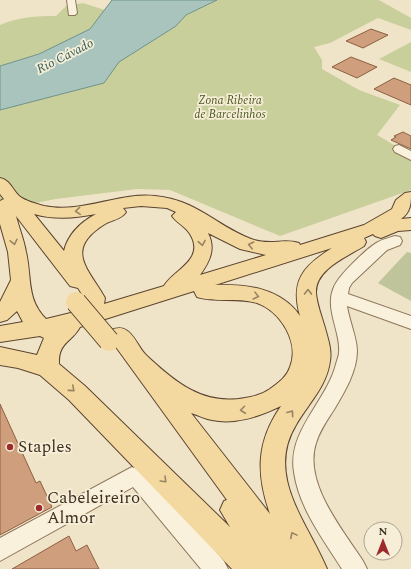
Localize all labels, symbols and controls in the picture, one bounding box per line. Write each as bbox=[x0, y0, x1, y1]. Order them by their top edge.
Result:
water label: Rio Cávado bbox=[33, 33, 97, 79]
park label: Zona Ribeira de Barcelinhos bbox=[194, 91, 267, 124]
one-way arrow bbox=[75, 207, 81, 216]
one-way arrow bbox=[10, 239, 18, 245]
one-way arrow bbox=[198, 239, 206, 246]
one-way arrow bbox=[248, 242, 254, 250]
one-way arrow bbox=[304, 289, 312, 295]
one-way arrow bbox=[253, 291, 259, 299]
one-way arrow bbox=[67, 384, 74, 391]
one-way arrow bbox=[239, 405, 246, 414]
one-way arrow bbox=[286, 410, 294, 417]
place label: Staples bbox=[18, 434, 72, 460]
marker: Staples bbox=[5, 442, 15, 452]
one-way arrow bbox=[159, 475, 167, 483]
place label: Cabeleireiro Almor bbox=[47, 485, 140, 531]
marker: Cabeleireiro Almor bbox=[34, 503, 44, 513]
north arrow bbox=[363, 521, 403, 561]
text: N bbox=[379, 523, 388, 540]
one-way arrow bbox=[291, 531, 298, 539]

